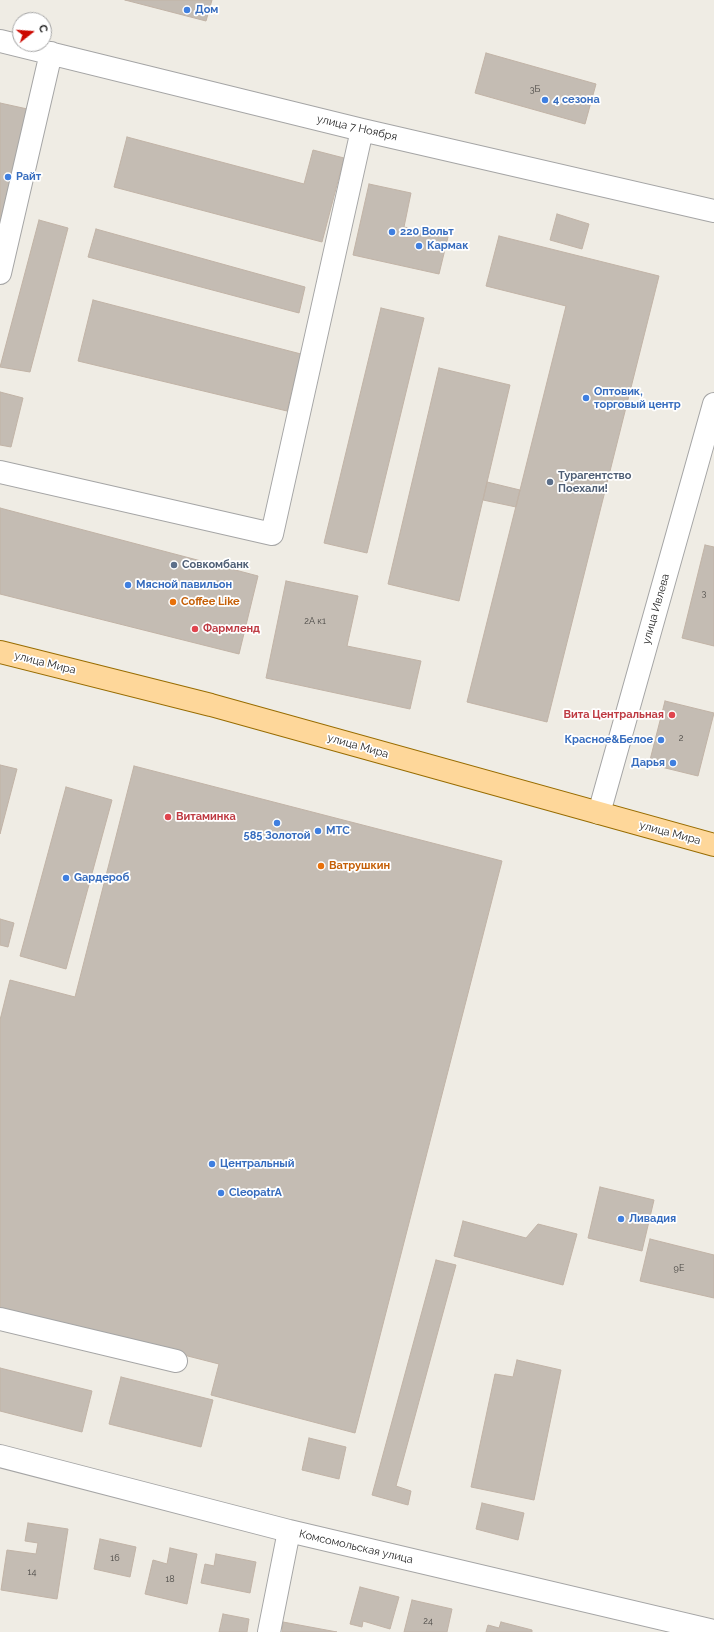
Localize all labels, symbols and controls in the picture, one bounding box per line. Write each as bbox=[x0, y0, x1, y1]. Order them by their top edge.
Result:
place label: Дом bbox=[195, 3, 218, 17]
marker: Дом bbox=[182, 5, 192, 15]
north arrow bbox=[12, 12, 52, 52]
text: С bbox=[36, 23, 50, 34]
house number: 3Б bbox=[530, 84, 540, 94]
place label: 4 сезона bbox=[553, 93, 600, 107]
marker: 4 сезона bbox=[540, 95, 550, 105]
street label: улица 7 Ноября bbox=[316, 112, 398, 144]
place label: Райт bbox=[16, 170, 41, 184]
marker: Райт bbox=[3, 172, 13, 182]
place label: 220 Вольт bbox=[400, 225, 454, 239]
marker: 220 Вольт bbox=[387, 227, 397, 237]
place label: Кармак bbox=[427, 239, 468, 253]
marker: Кармак bbox=[414, 241, 424, 251]
place label: Оптовик, торговый центр bbox=[594, 385, 681, 411]
marker: Оптовик, торговый центр bbox=[581, 393, 591, 403]
place label: Турагентство Поехали! bbox=[558, 469, 631, 495]
marker: Турагентство Поехали! bbox=[545, 477, 555, 487]
place label: Совкомбанк bbox=[182, 558, 249, 572]
marker: Совкомбанк bbox=[169, 560, 179, 570]
street label: улица Ивлева bbox=[640, 572, 672, 646]
place label: Мясной павильон bbox=[136, 578, 232, 592]
marker: Мясной павильон bbox=[123, 580, 133, 590]
house number: 3 bbox=[702, 588, 706, 598]
place label: Coffee Like bbox=[181, 595, 240, 609]
marker: Coffee Like bbox=[168, 597, 178, 607]
house number: 2А к1 bbox=[304, 616, 326, 626]
place label: Фармленд bbox=[203, 622, 260, 636]
marker: Фармленд bbox=[190, 624, 200, 634]
street label: улица Мира bbox=[13, 649, 77, 677]
place label: Вита Центральная bbox=[564, 708, 664, 722]
marker: Вита Центральная bbox=[667, 710, 677, 720]
street label: улица Мира bbox=[326, 731, 390, 761]
place label: Красное&Белое bbox=[564, 733, 653, 747]
house number: 2 bbox=[679, 733, 683, 743]
marker: Красное&Белое bbox=[656, 735, 666, 745]
place label: Дарья bbox=[631, 756, 665, 770]
marker: Дарья bbox=[668, 758, 678, 768]
place label: Витаминка bbox=[176, 810, 236, 824]
marker: Витаминка bbox=[163, 812, 173, 822]
marker: 585 Золотой bbox=[272, 818, 282, 828]
street label: улица Мира bbox=[638, 818, 702, 848]
place label: МТС bbox=[326, 824, 350, 838]
marker: МТС bbox=[313, 826, 323, 836]
place label: 585 Золотой bbox=[244, 829, 310, 843]
place label: Ватрушкин bbox=[329, 859, 390, 873]
marker: Ватрушкин bbox=[316, 861, 326, 871]
place label: Gардероб bbox=[74, 871, 129, 885]
marker: Gардероб bbox=[61, 873, 71, 883]
place label: Центральный bbox=[220, 1157, 294, 1171]
marker: Центральный bbox=[207, 1159, 217, 1169]
place label: CleopatrA bbox=[229, 1186, 282, 1200]
marker: CleopatrA bbox=[216, 1188, 226, 1198]
place label: Ливадия bbox=[629, 1212, 676, 1226]
marker: Ливадия bbox=[616, 1214, 626, 1224]
house number: 9Е bbox=[674, 1263, 684, 1273]
street label: Комсомольская улица bbox=[298, 1527, 414, 1567]
house number: 16 bbox=[110, 1553, 120, 1563]
house number: 14 bbox=[28, 1567, 36, 1577]
house number: 18 bbox=[165, 1574, 175, 1584]
house number: 24 bbox=[423, 1616, 433, 1626]

